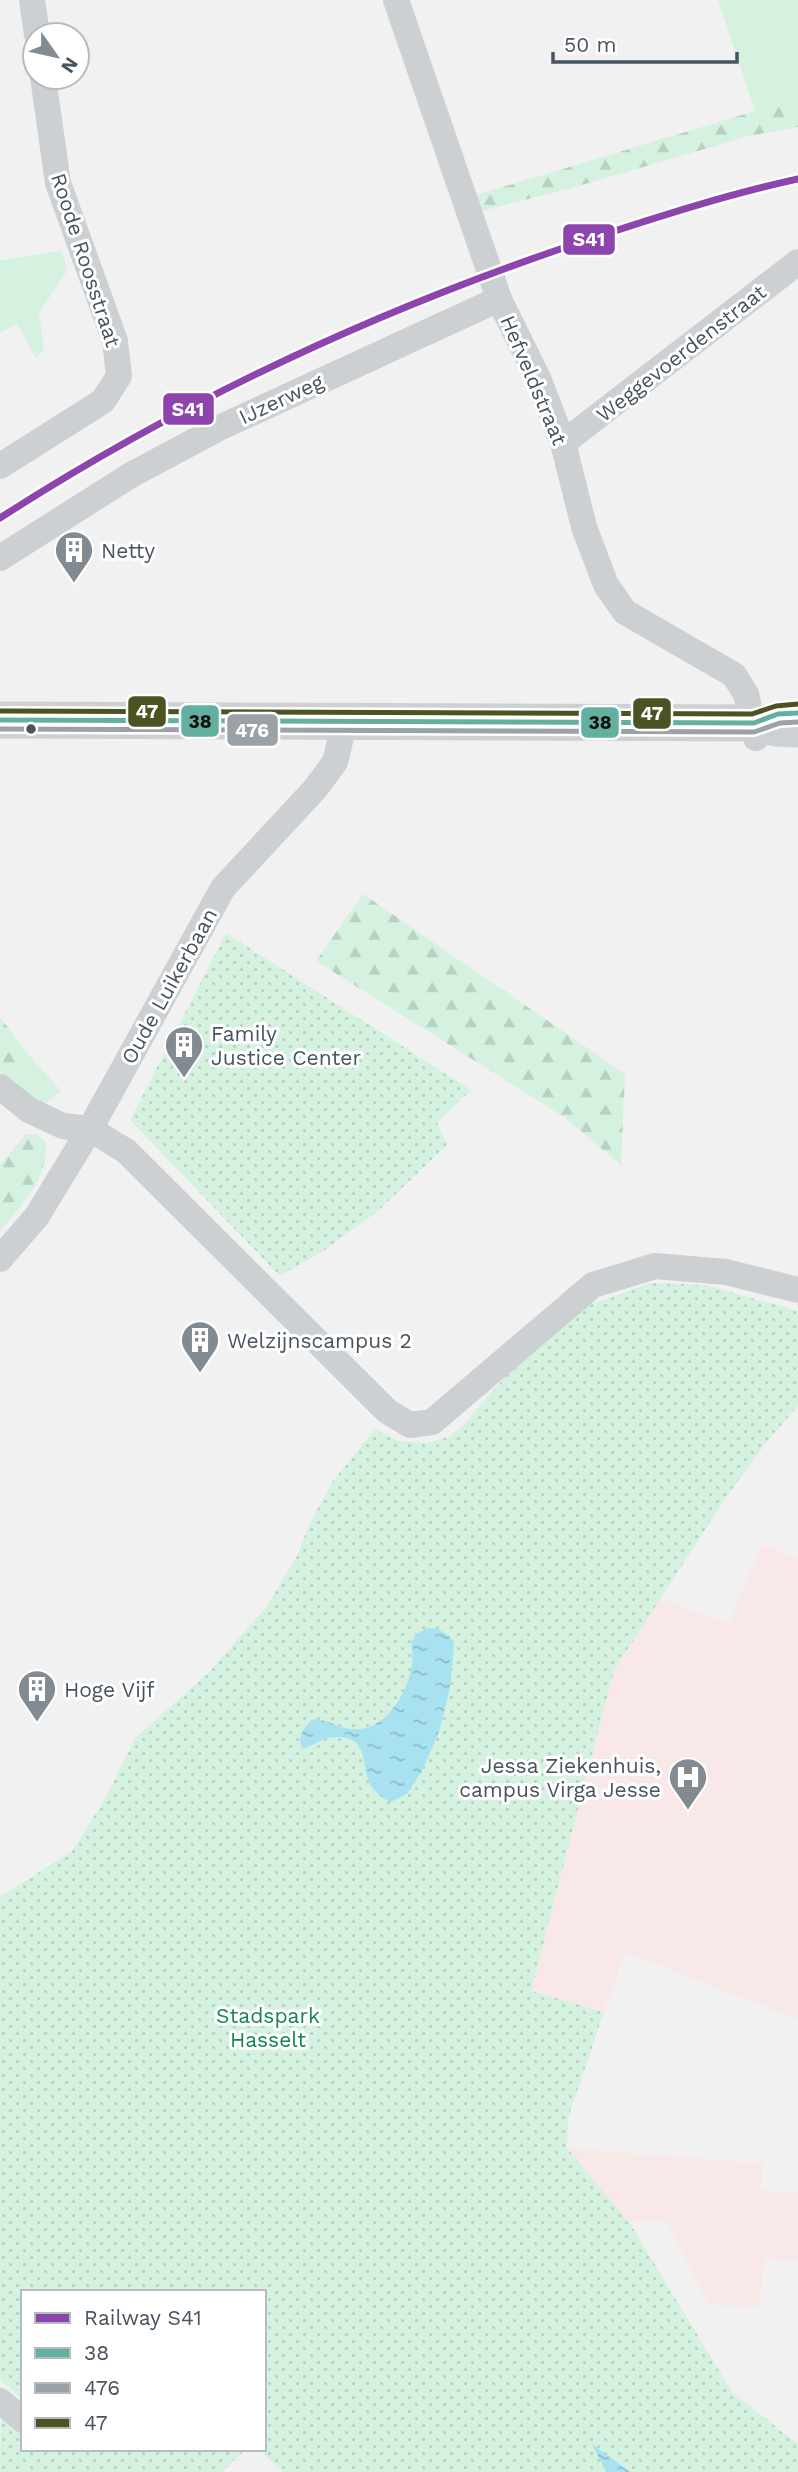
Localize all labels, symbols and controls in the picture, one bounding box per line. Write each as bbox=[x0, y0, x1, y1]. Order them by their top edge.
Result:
north arrow bbox=[21, 21, 91, 91]
scale bar bbox=[553, 21, 737, 65]
text: 50 m bbox=[564, 32, 616, 57]
text: N bbox=[56, 53, 83, 77]
street label: Roode Roosstraat bbox=[46, 170, 126, 350]
line badge: S41 bbox=[562, 223, 616, 256]
text: S41 bbox=[573, 228, 605, 251]
street label: Weggevoerdenstraat bbox=[591, 279, 771, 427]
street label: Hefveldstraat bbox=[495, 311, 573, 449]
street label: IJzerweg bbox=[235, 368, 328, 429]
line badge: S41 bbox=[162, 392, 215, 426]
text: S41 bbox=[172, 398, 204, 421]
building icon: Netty bbox=[53, 529, 95, 584]
place label: Netty bbox=[101, 538, 155, 563]
line badge: 47 bbox=[127, 695, 167, 728]
line badge: 47 bbox=[632, 697, 672, 730]
text: 47 bbox=[136, 700, 158, 723]
text: 47 bbox=[641, 702, 663, 725]
line badge: 38 bbox=[180, 704, 220, 738]
line badge: 38 bbox=[580, 706, 620, 739]
text: 38 bbox=[188, 710, 212, 733]
text: 38 bbox=[588, 711, 612, 734]
line badge: 476 bbox=[226, 713, 279, 747]
text: 476 bbox=[235, 719, 269, 742]
unlabelled marker bbox=[24, 722, 38, 736]
street label: Oude Luikerbaan bbox=[116, 904, 222, 1068]
place label: Family Justice Center bbox=[211, 1021, 361, 1070]
building icon: Family Justice Center bbox=[163, 1024, 205, 1079]
building icon: Welzijnscampus 2 bbox=[179, 1319, 221, 1374]
place label: Welzijnscampus 2 bbox=[227, 1328, 412, 1353]
building icon: Hoge Vijf bbox=[16, 1668, 58, 1723]
place label: Hoge Vijf bbox=[64, 1677, 155, 1702]
place label: Jessa Ziekenhuis, campus Virga Jesse bbox=[459, 1753, 661, 1802]
hospital icon: Jessa Ziekenhuis, campus Virga Jesse bbox=[667, 1756, 709, 1811]
park label: Stadspark Hasselt bbox=[216, 2003, 320, 2052]
legend bbox=[21, 2290, 266, 2451]
text: Railway S41 bbox=[84, 2305, 202, 2330]
text: 38 bbox=[84, 2340, 109, 2365]
text: 476 bbox=[84, 2375, 120, 2400]
text: 47 bbox=[84, 2410, 108, 2435]

